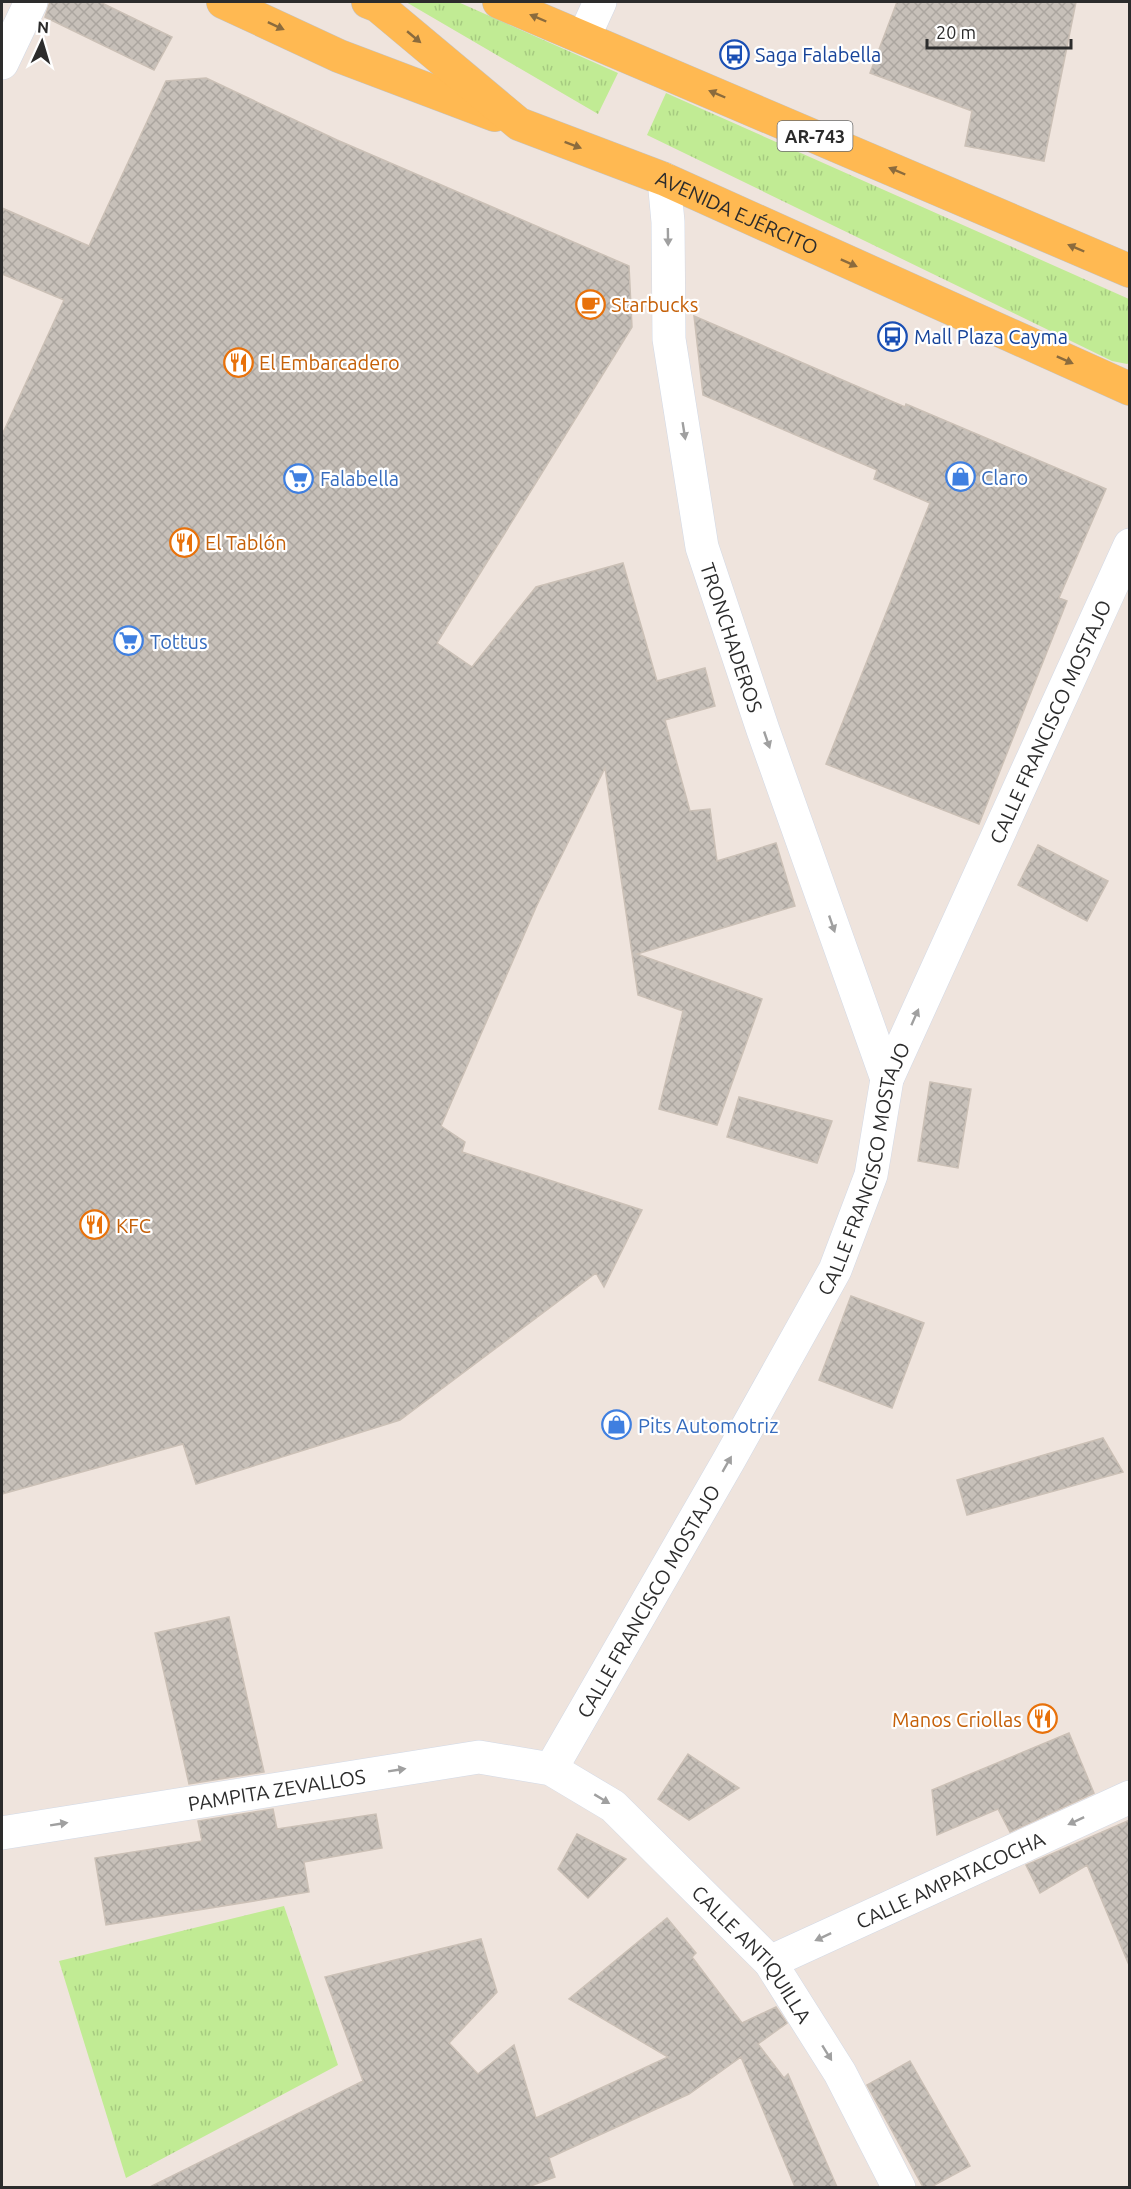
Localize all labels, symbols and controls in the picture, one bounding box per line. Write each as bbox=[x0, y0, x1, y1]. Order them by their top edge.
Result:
north arrow bbox=[12, 12, 72, 72]
scale bar bbox=[927, 12, 1071, 50]
one-way arrow bbox=[528, 13, 546, 23]
text: N bbox=[36, 18, 50, 36]
one-way arrow bbox=[268, 22, 285, 31]
text: 20 m bbox=[936, 22, 976, 42]
one-way arrow bbox=[406, 30, 422, 43]
bus stop icon: Saga Falabella bbox=[718, 38, 750, 70]
place label: Saga Falabella bbox=[755, 43, 881, 66]
one-way arrow bbox=[708, 89, 726, 99]
road number: AR-743 bbox=[778, 121, 852, 151]
one-way arrow bbox=[565, 140, 583, 150]
street label: AVENIDA EJÉRCITO bbox=[653, 166, 822, 259]
one-way arrow bbox=[887, 166, 905, 176]
one-way arrow bbox=[663, 228, 673, 247]
one-way arrow bbox=[1067, 243, 1084, 252]
one-way arrow bbox=[841, 258, 858, 267]
cafe icon: Starbucks bbox=[574, 288, 606, 320]
place label: Starbucks bbox=[611, 293, 698, 316]
bus stop icon: Mall Plaza Cayma bbox=[877, 320, 909, 352]
place label: Mall Plaza Cayma bbox=[914, 325, 1068, 348]
restaurant icon: El Embarcadero bbox=[222, 346, 254, 378]
place label: El Embarcadero bbox=[259, 351, 400, 374]
one-way arrow bbox=[1057, 356, 1074, 365]
one-way arrow bbox=[679, 422, 688, 441]
shop icon: Claro bbox=[944, 461, 976, 493]
supermarket icon: Falabella bbox=[283, 462, 315, 494]
place label: Claro bbox=[981, 466, 1028, 489]
place label: Falabella bbox=[320, 467, 399, 490]
restaurant icon: El Tablón bbox=[168, 526, 200, 558]
place label: El Tablón bbox=[205, 531, 287, 554]
street label: TRONCHADEROS bbox=[696, 559, 768, 715]
street label: CALLE FRANCISCO MOSTAJO bbox=[984, 596, 1115, 847]
supermarket icon: Tottus bbox=[113, 625, 145, 657]
place label: Tottus bbox=[150, 630, 208, 653]
one-way arrow bbox=[762, 731, 772, 749]
one-way arrow bbox=[827, 915, 837, 933]
one-way arrow bbox=[910, 1007, 920, 1025]
street label: CALLE FRANCISCO MOSTAJO bbox=[812, 1038, 914, 1299]
restaurant icon: KFC bbox=[79, 1209, 111, 1241]
place label: KFC bbox=[116, 1214, 151, 1237]
shop icon: Pits Automotriz bbox=[601, 1409, 633, 1441]
place label: Pits Automotriz bbox=[638, 1414, 778, 1437]
one-way arrow bbox=[722, 1455, 732, 1472]
street label: CALLE FRANCISCO MOSTAJO bbox=[572, 1480, 724, 1722]
restaurant icon: Manos Criollas bbox=[1027, 1703, 1059, 1735]
place label: Manos Criollas bbox=[892, 1708, 1022, 1731]
street label: PAMPITA ZEVALLOS bbox=[186, 1764, 367, 1815]
one-way arrow bbox=[388, 1765, 407, 1774]
one-way arrow bbox=[594, 1794, 610, 1805]
one-way arrow bbox=[1067, 1816, 1085, 1826]
one-way arrow bbox=[50, 1819, 69, 1828]
street label: CALLE AMPATACOCHA bbox=[852, 1826, 1048, 1933]
street label: CALLE ANTIQUILLA bbox=[688, 1880, 817, 2027]
one-way arrow bbox=[814, 1933, 831, 1942]
one-way arrow bbox=[822, 2045, 833, 2061]

